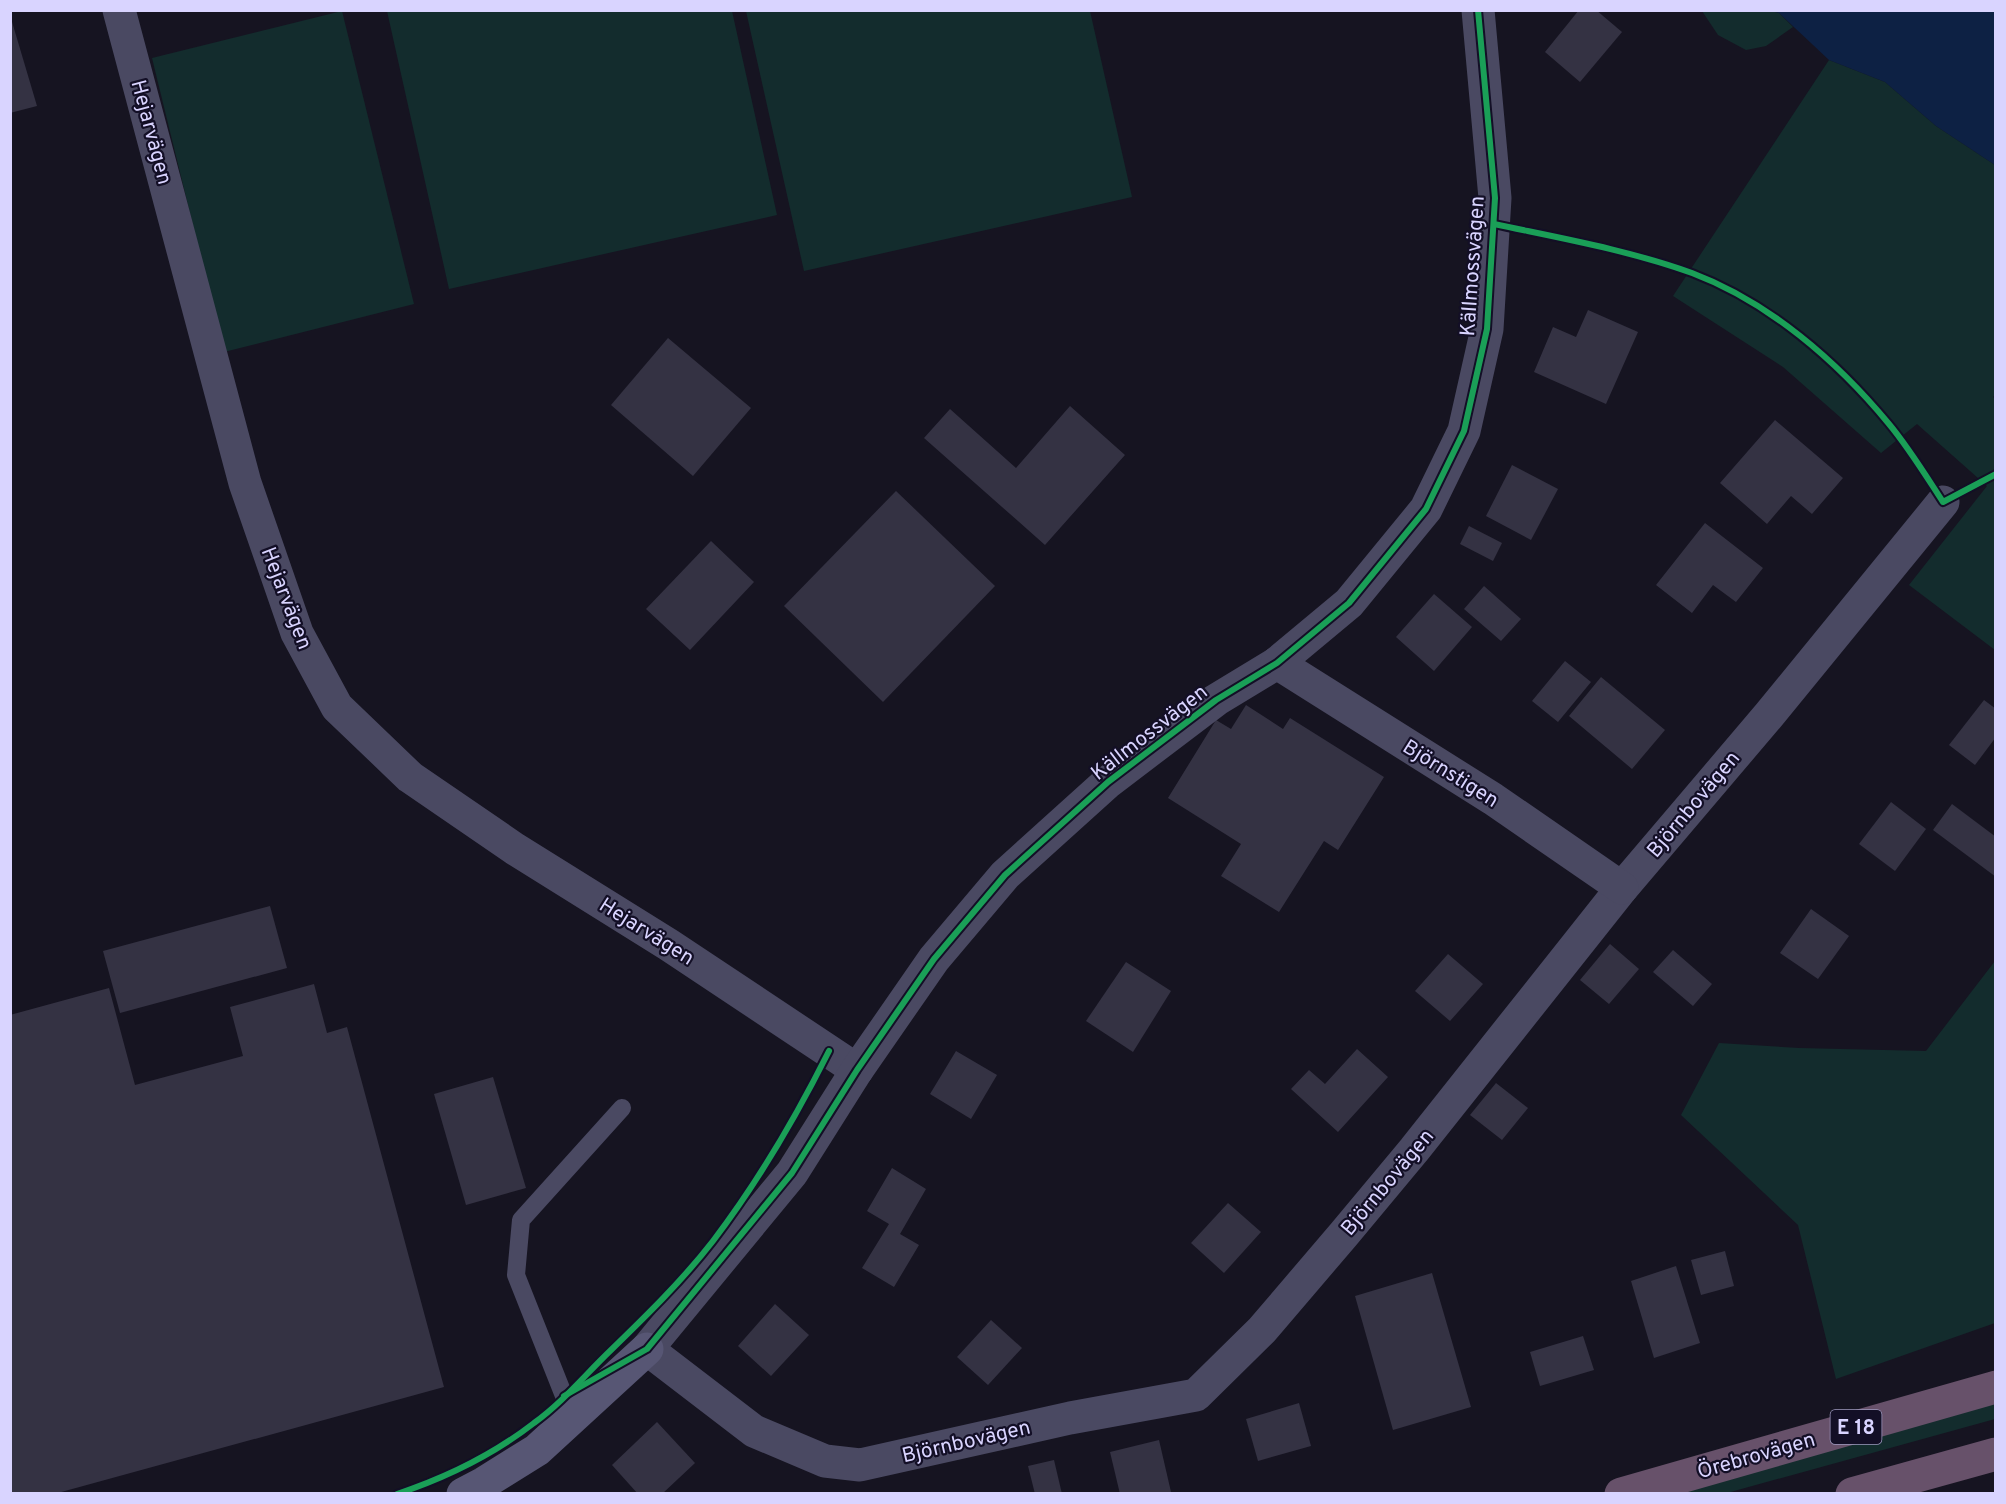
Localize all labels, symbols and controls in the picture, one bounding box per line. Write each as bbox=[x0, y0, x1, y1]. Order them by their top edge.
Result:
street label: Hejarvägen bbox=[124, 77, 178, 188]
street label: Källmossvägen bbox=[1455, 195, 1492, 337]
street label: Hejarvägen bbox=[254, 544, 317, 654]
street label: Källmossvägen bbox=[1086, 679, 1214, 787]
street label: Björnstigen bbox=[1397, 734, 1503, 814]
street label: Björnbovägen bbox=[1642, 746, 1747, 864]
street label: Hejarvägen bbox=[593, 892, 699, 972]
street label: Björnbovägen bbox=[1336, 1124, 1441, 1242]
road number: E 18 bbox=[1830, 1410, 1882, 1444]
street label: Björnbovägen bbox=[899, 1415, 1033, 1470]
street label: Örebrovägen bbox=[1694, 1427, 1819, 1486]

